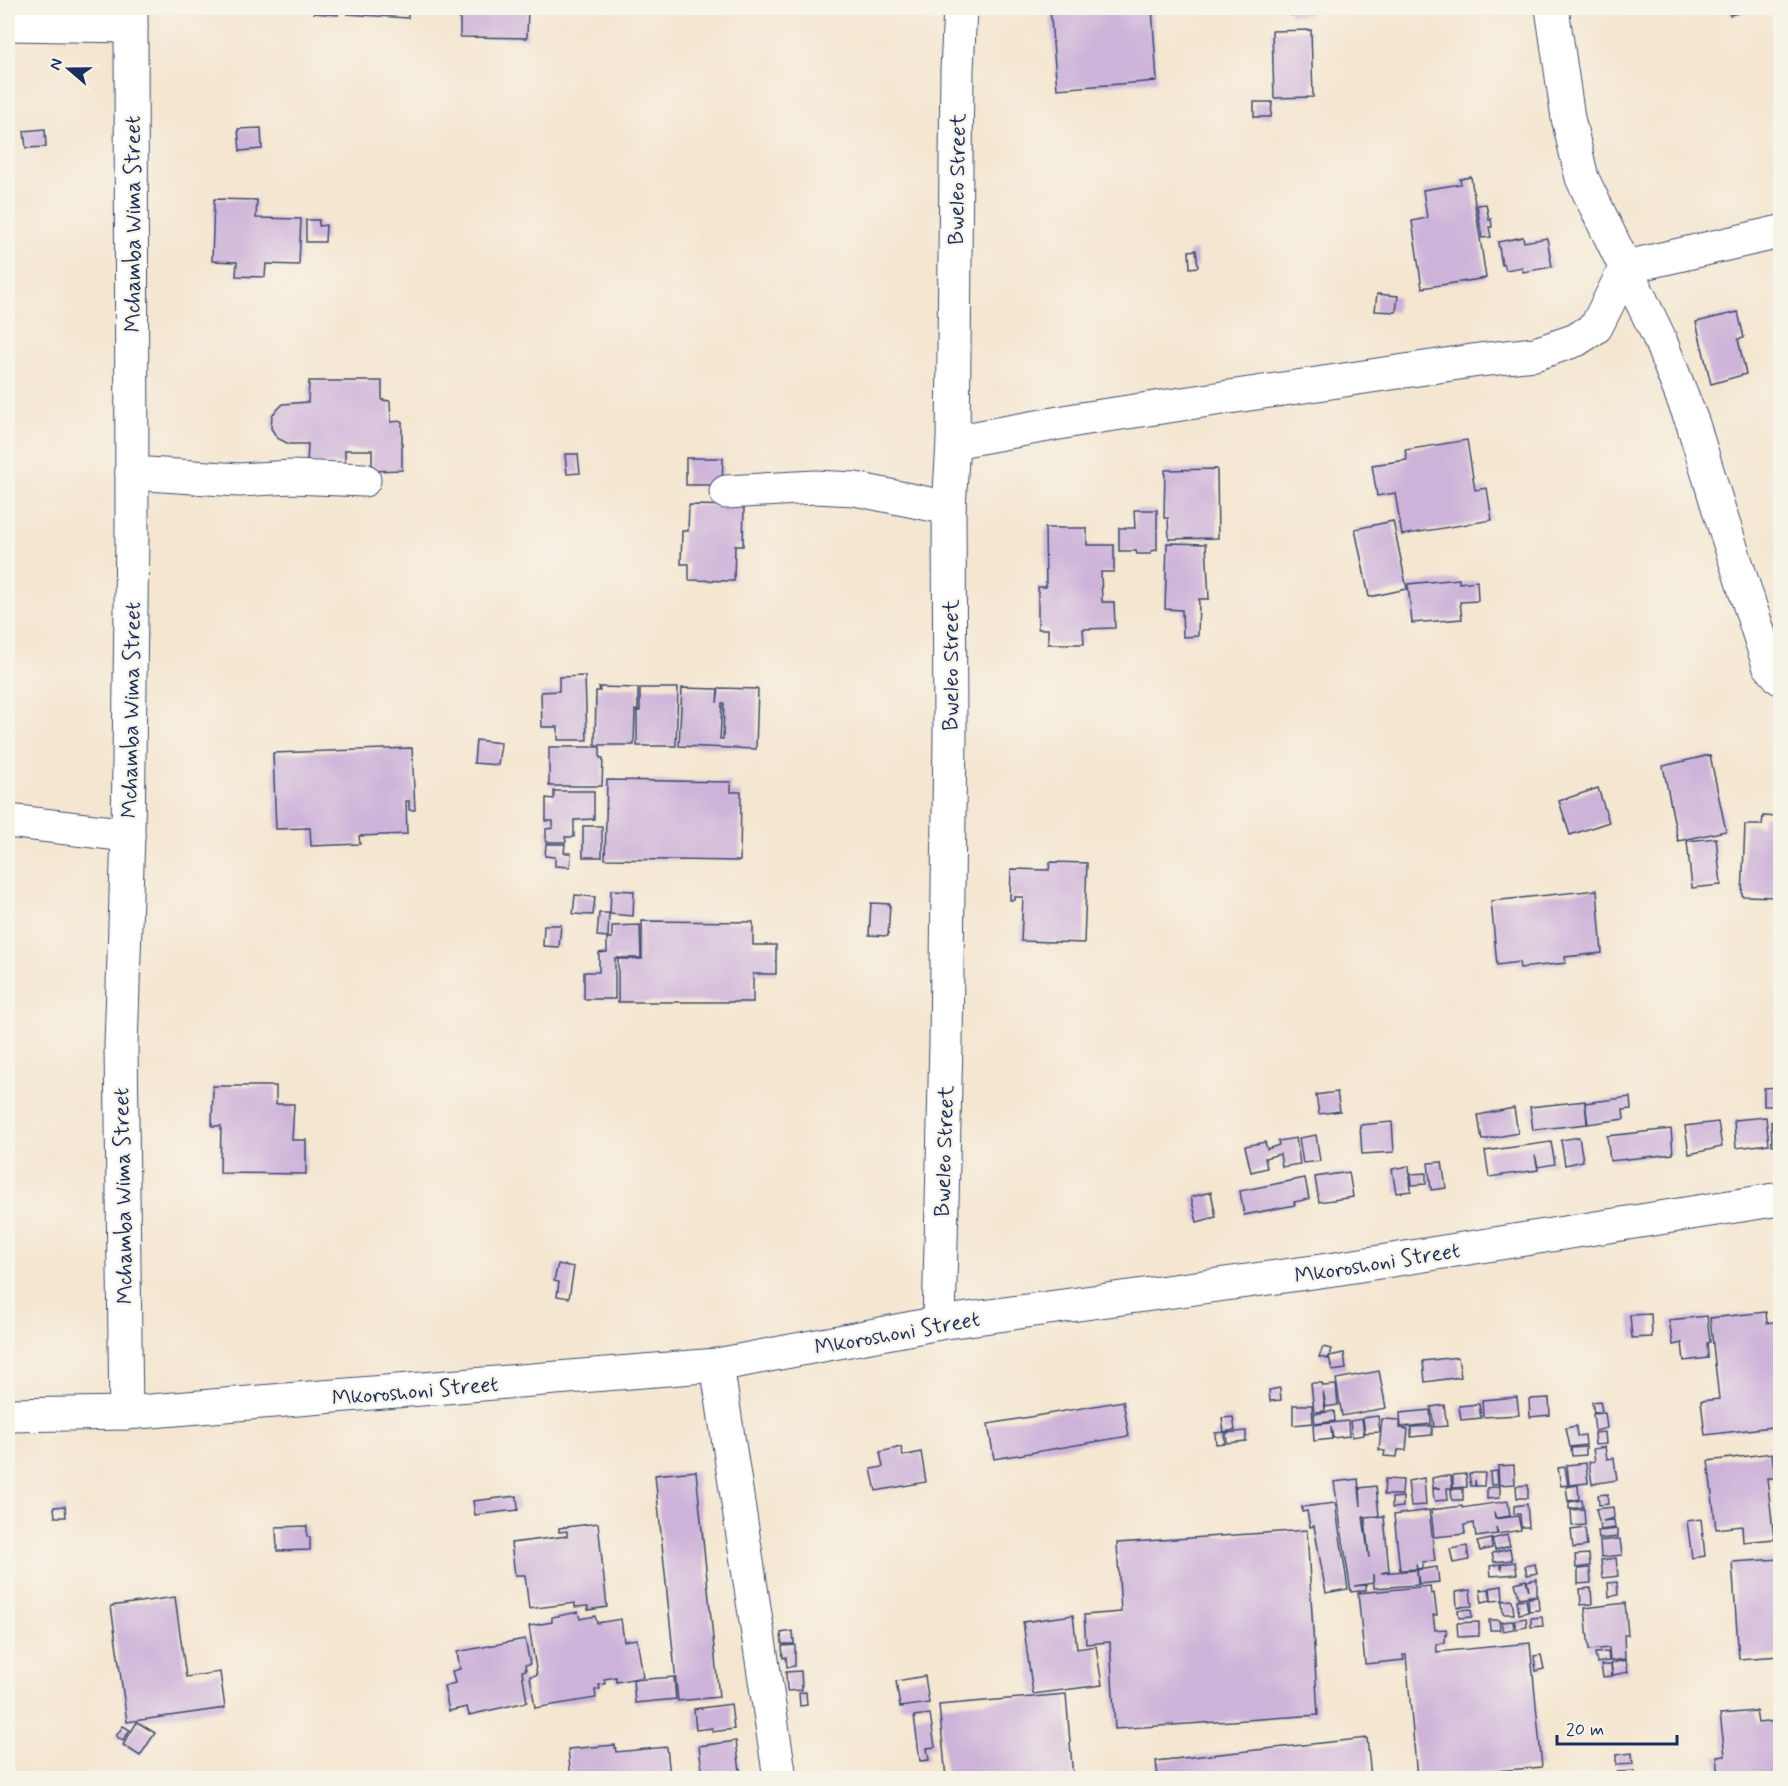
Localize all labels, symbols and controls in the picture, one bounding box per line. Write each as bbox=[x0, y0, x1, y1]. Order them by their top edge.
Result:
north arrow bbox=[39, 39, 99, 99]
text: N bbox=[45, 56, 68, 73]
street label: Bweleo Street bbox=[943, 113, 973, 245]
street label: Mchamba Wima Street bbox=[120, 116, 148, 332]
street label: Bweleo Street bbox=[938, 599, 966, 731]
street label: Mchamba Wima Street bbox=[116, 601, 148, 819]
street label: Bweleo Street bbox=[929, 1085, 961, 1217]
street label: Mchamba Wima Street bbox=[108, 1087, 140, 1305]
street label: Mkoroshoni Street bbox=[1293, 1237, 1462, 1291]
street label: Mkoroshoni Street bbox=[813, 1306, 982, 1362]
street label: Mkoroshoni Street bbox=[331, 1371, 500, 1413]
scale bar bbox=[1557, 1708, 1677, 1746]
text: 20 m bbox=[1566, 1718, 1604, 1742]

